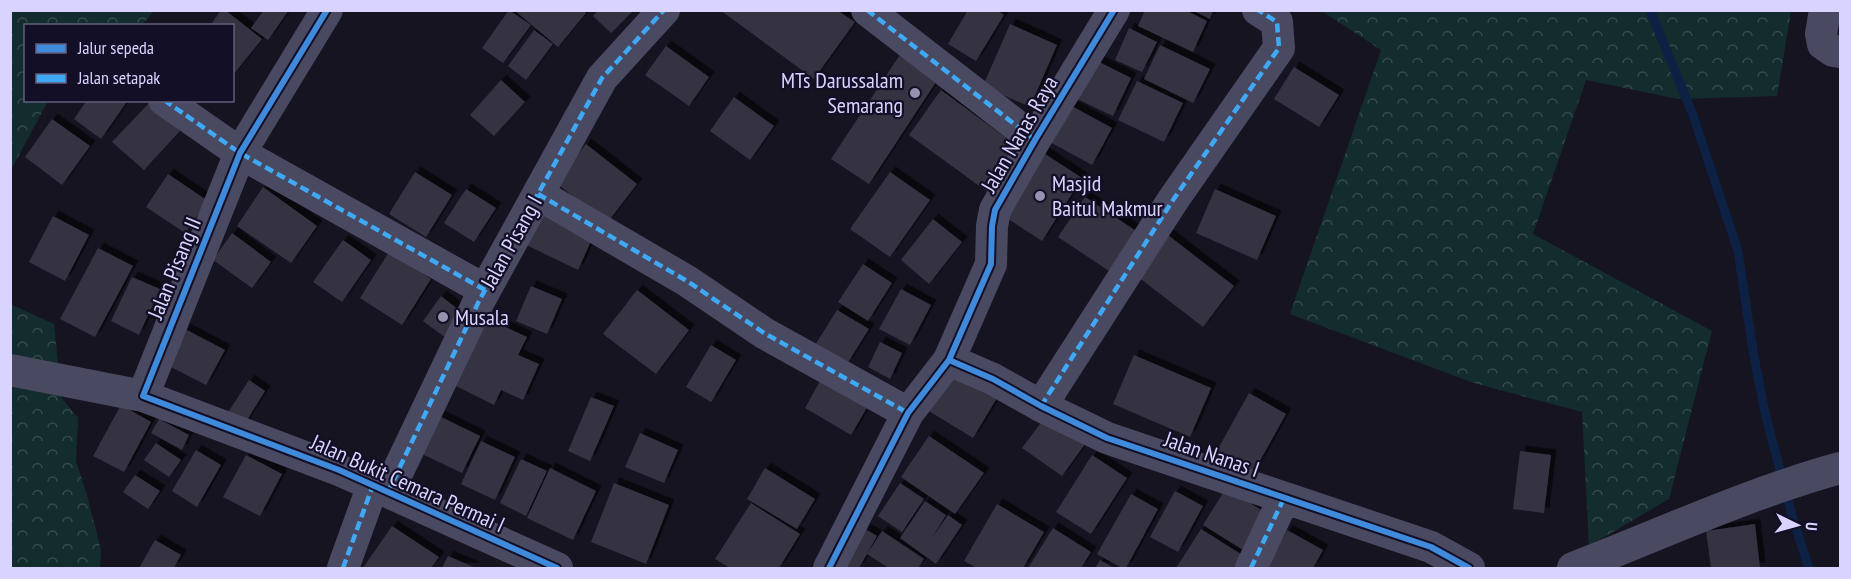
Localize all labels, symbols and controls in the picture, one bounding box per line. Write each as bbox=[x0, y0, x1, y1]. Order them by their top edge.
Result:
legend bbox=[24, 24, 234, 102]
text: Jalur sepeda bbox=[77, 36, 154, 59]
text: Jalan setapak bbox=[77, 66, 160, 89]
place label: MTs Darussalam Semarang bbox=[781, 66, 903, 119]
street label: Jalan Nanas Raya bbox=[974, 71, 1064, 198]
marker: MTs Darussalam Semarang bbox=[908, 86, 922, 100]
place label: Masjid Baitul Makmur bbox=[1052, 169, 1163, 222]
marker: Masjid Baitul Makmur bbox=[1033, 189, 1047, 203]
street label: Jalan Pisang I bbox=[473, 191, 548, 294]
street label: Jalan Pisang II bbox=[141, 213, 207, 324]
place label: Musala bbox=[455, 303, 509, 331]
marker: Musala bbox=[436, 310, 450, 324]
street label: Jalan Nanas I bbox=[1160, 424, 1263, 483]
street label: Jalan Bukit Cemara Permai I bbox=[306, 427, 509, 538]
north arrow bbox=[1767, 495, 1827, 555]
text: U bbox=[1802, 521, 1822, 531]

